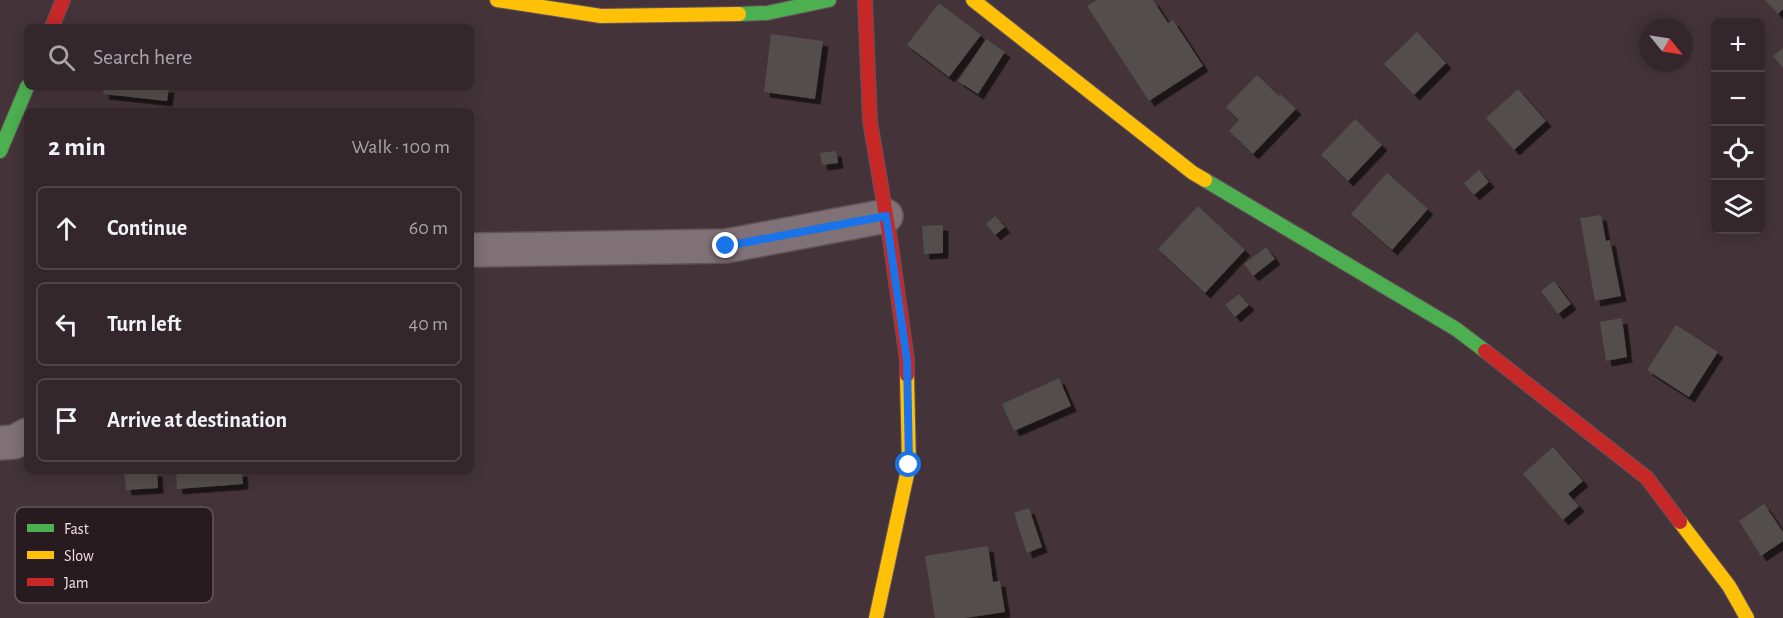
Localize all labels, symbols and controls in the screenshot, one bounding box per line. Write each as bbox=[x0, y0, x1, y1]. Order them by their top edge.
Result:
north arrow bbox=[1639, 18, 1693, 72]
map controls bbox=[1711, 18, 1765, 234]
button: + bbox=[1711, 18, 1765, 72]
search box bbox=[24, 24, 474, 90]
icon: search bbox=[45, 41, 78, 74]
text: Search here bbox=[93, 46, 192, 68]
button: − bbox=[1711, 72, 1765, 126]
button: locate bbox=[1711, 126, 1765, 180]
text: 2 min bbox=[48, 134, 106, 160]
text: Walk · 100 m bbox=[351, 137, 450, 157]
button: layers bbox=[1711, 180, 1765, 234]
icon: ahead bbox=[50, 212, 83, 245]
text: Continue bbox=[107, 217, 187, 239]
text: 60 m bbox=[409, 218, 448, 238]
route end bbox=[712, 232, 738, 258]
icon: left bbox=[50, 308, 83, 341]
text: Turn left bbox=[107, 313, 181, 335]
text: 40 m bbox=[409, 314, 448, 334]
icon: arrive bbox=[50, 404, 83, 437]
text: Arrive at destination bbox=[107, 409, 287, 431]
route start bbox=[895, 451, 921, 477]
legend bbox=[15, 507, 213, 603]
text: Fast bbox=[64, 521, 89, 537]
text: Slow bbox=[64, 548, 94, 564]
text: Jam bbox=[64, 575, 89, 591]

